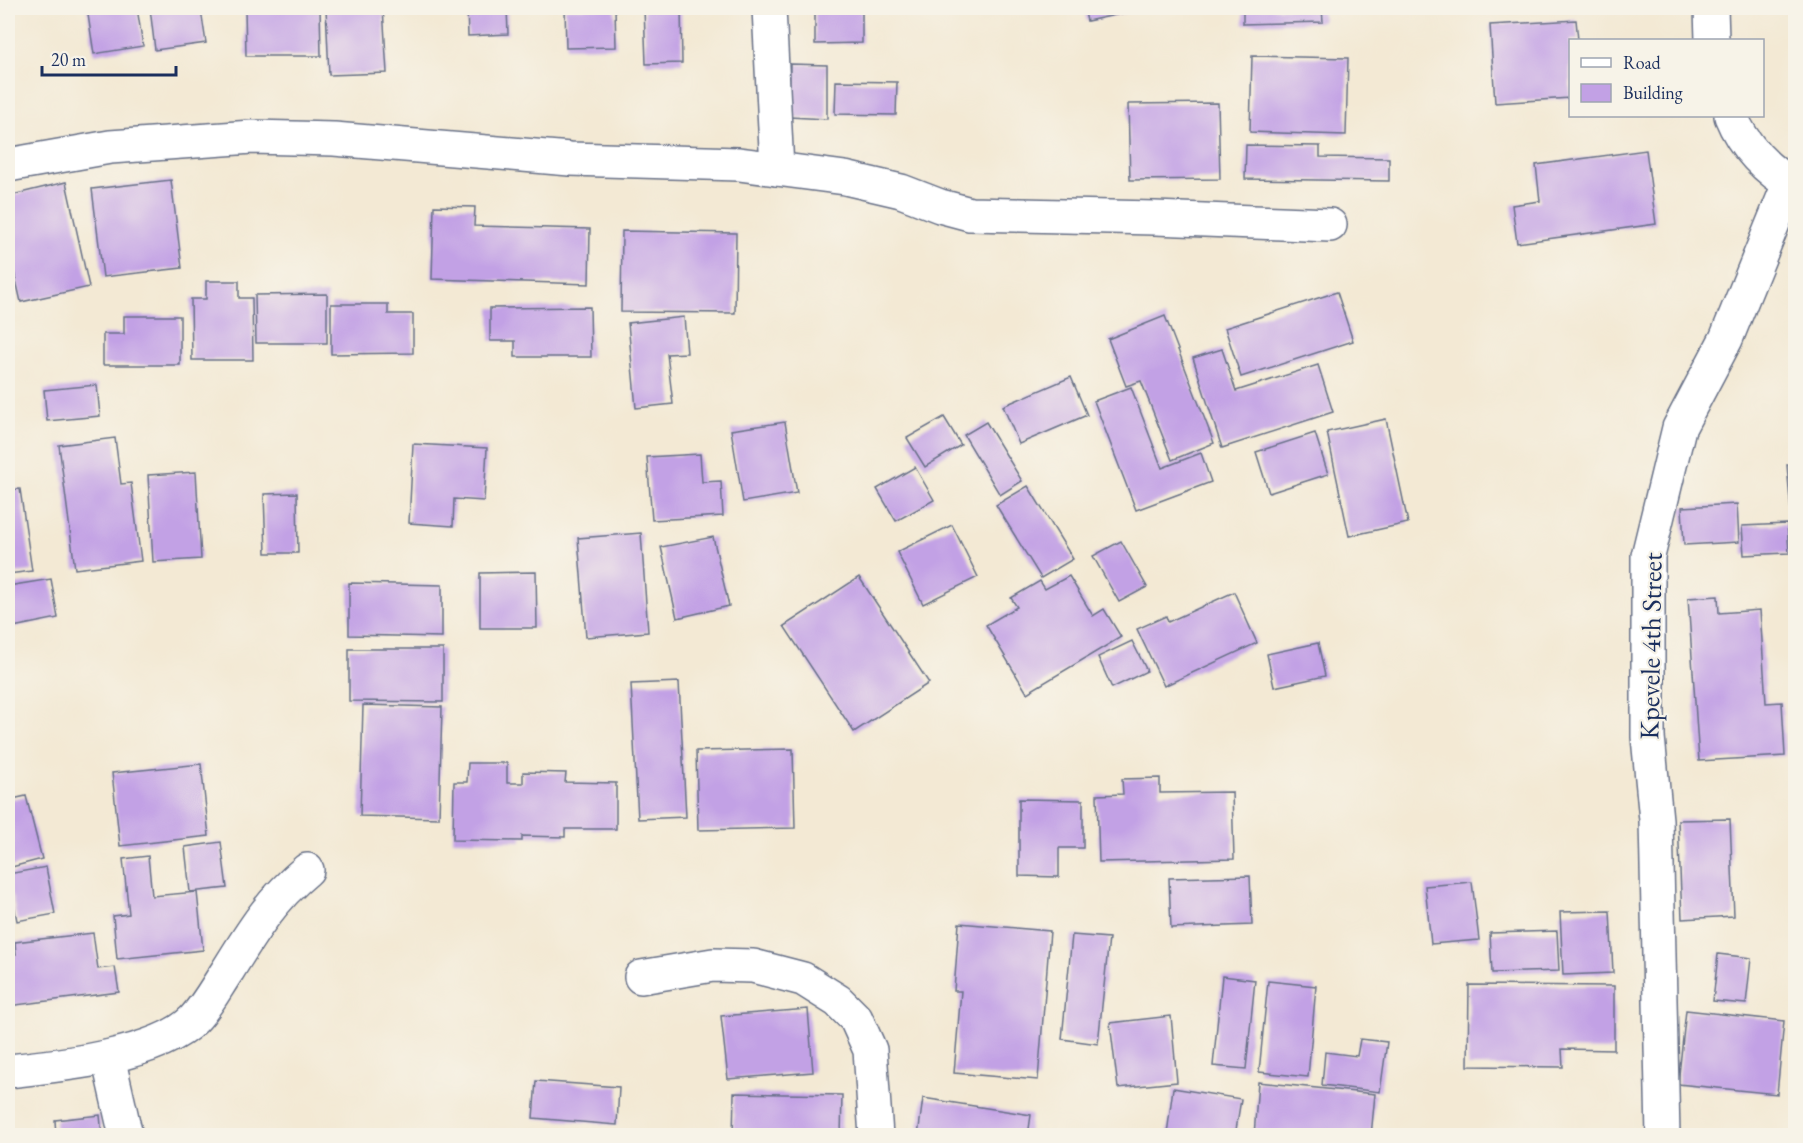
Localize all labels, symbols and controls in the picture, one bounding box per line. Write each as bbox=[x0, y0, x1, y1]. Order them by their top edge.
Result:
scale bar bbox=[42, 39, 176, 77]
legend bbox=[1569, 39, 1764, 117]
text: 20 m bbox=[51, 48, 86, 71]
text: Road bbox=[1623, 51, 1662, 74]
text: Building bbox=[1623, 81, 1683, 104]
street label: Kpevele 4th Street bbox=[1631, 552, 1670, 740]

